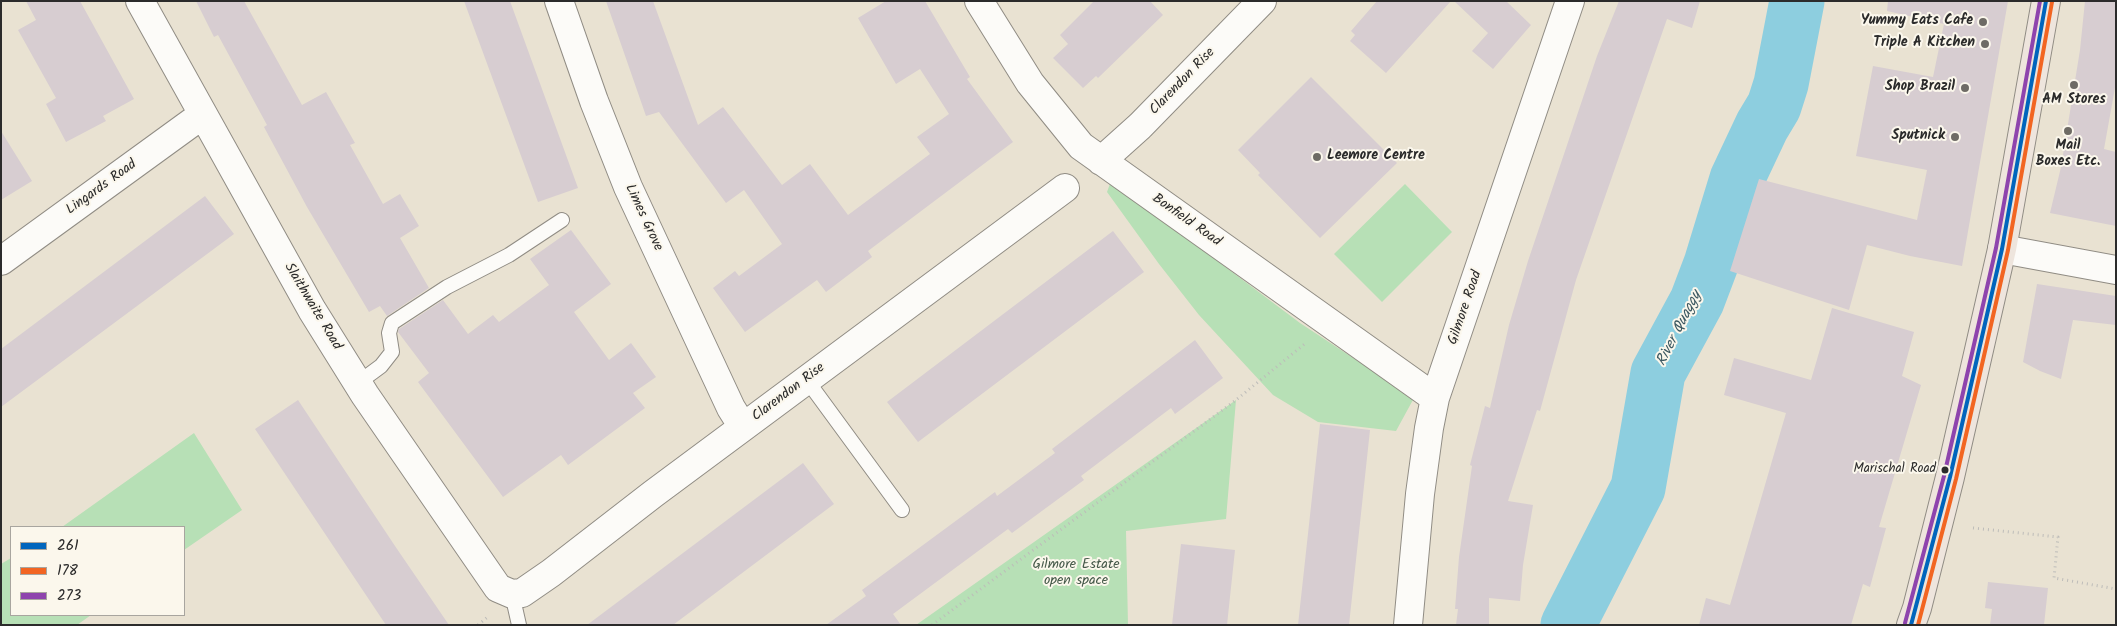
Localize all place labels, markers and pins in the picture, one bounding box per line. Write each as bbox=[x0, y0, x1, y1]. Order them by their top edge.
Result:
place label: Yummy Eats Cafe bbox=[1861, 14, 1973, 30]
marker: Yummy Eats Cafe bbox=[1977, 16, 1989, 28]
place label: Triple A Kitchen bbox=[1873, 36, 1975, 52]
marker: Triple A Kitchen bbox=[1979, 38, 1991, 50]
marker: AM Stores bbox=[2068, 79, 2080, 91]
place label: Shop Brazil bbox=[1885, 80, 1955, 96]
marker: Shop Brazil bbox=[1959, 82, 1971, 94]
place label: AM Stores bbox=[2042, 93, 2106, 109]
marker: Mail Boxes Etc. bbox=[2062, 125, 2074, 137]
place label: Sputnick bbox=[1891, 129, 1945, 145]
marker: Sputnick bbox=[1949, 131, 1961, 143]
place label: Mail Boxes Etc. bbox=[2036, 139, 2100, 172]
place label: Leemore Centre bbox=[1327, 149, 1425, 165]
marker: Leemore Centre bbox=[1311, 151, 1323, 163]
place label: Marischal Road bbox=[1853, 462, 1936, 478]
marker: Marischal Road bbox=[1940, 465, 1950, 475]

